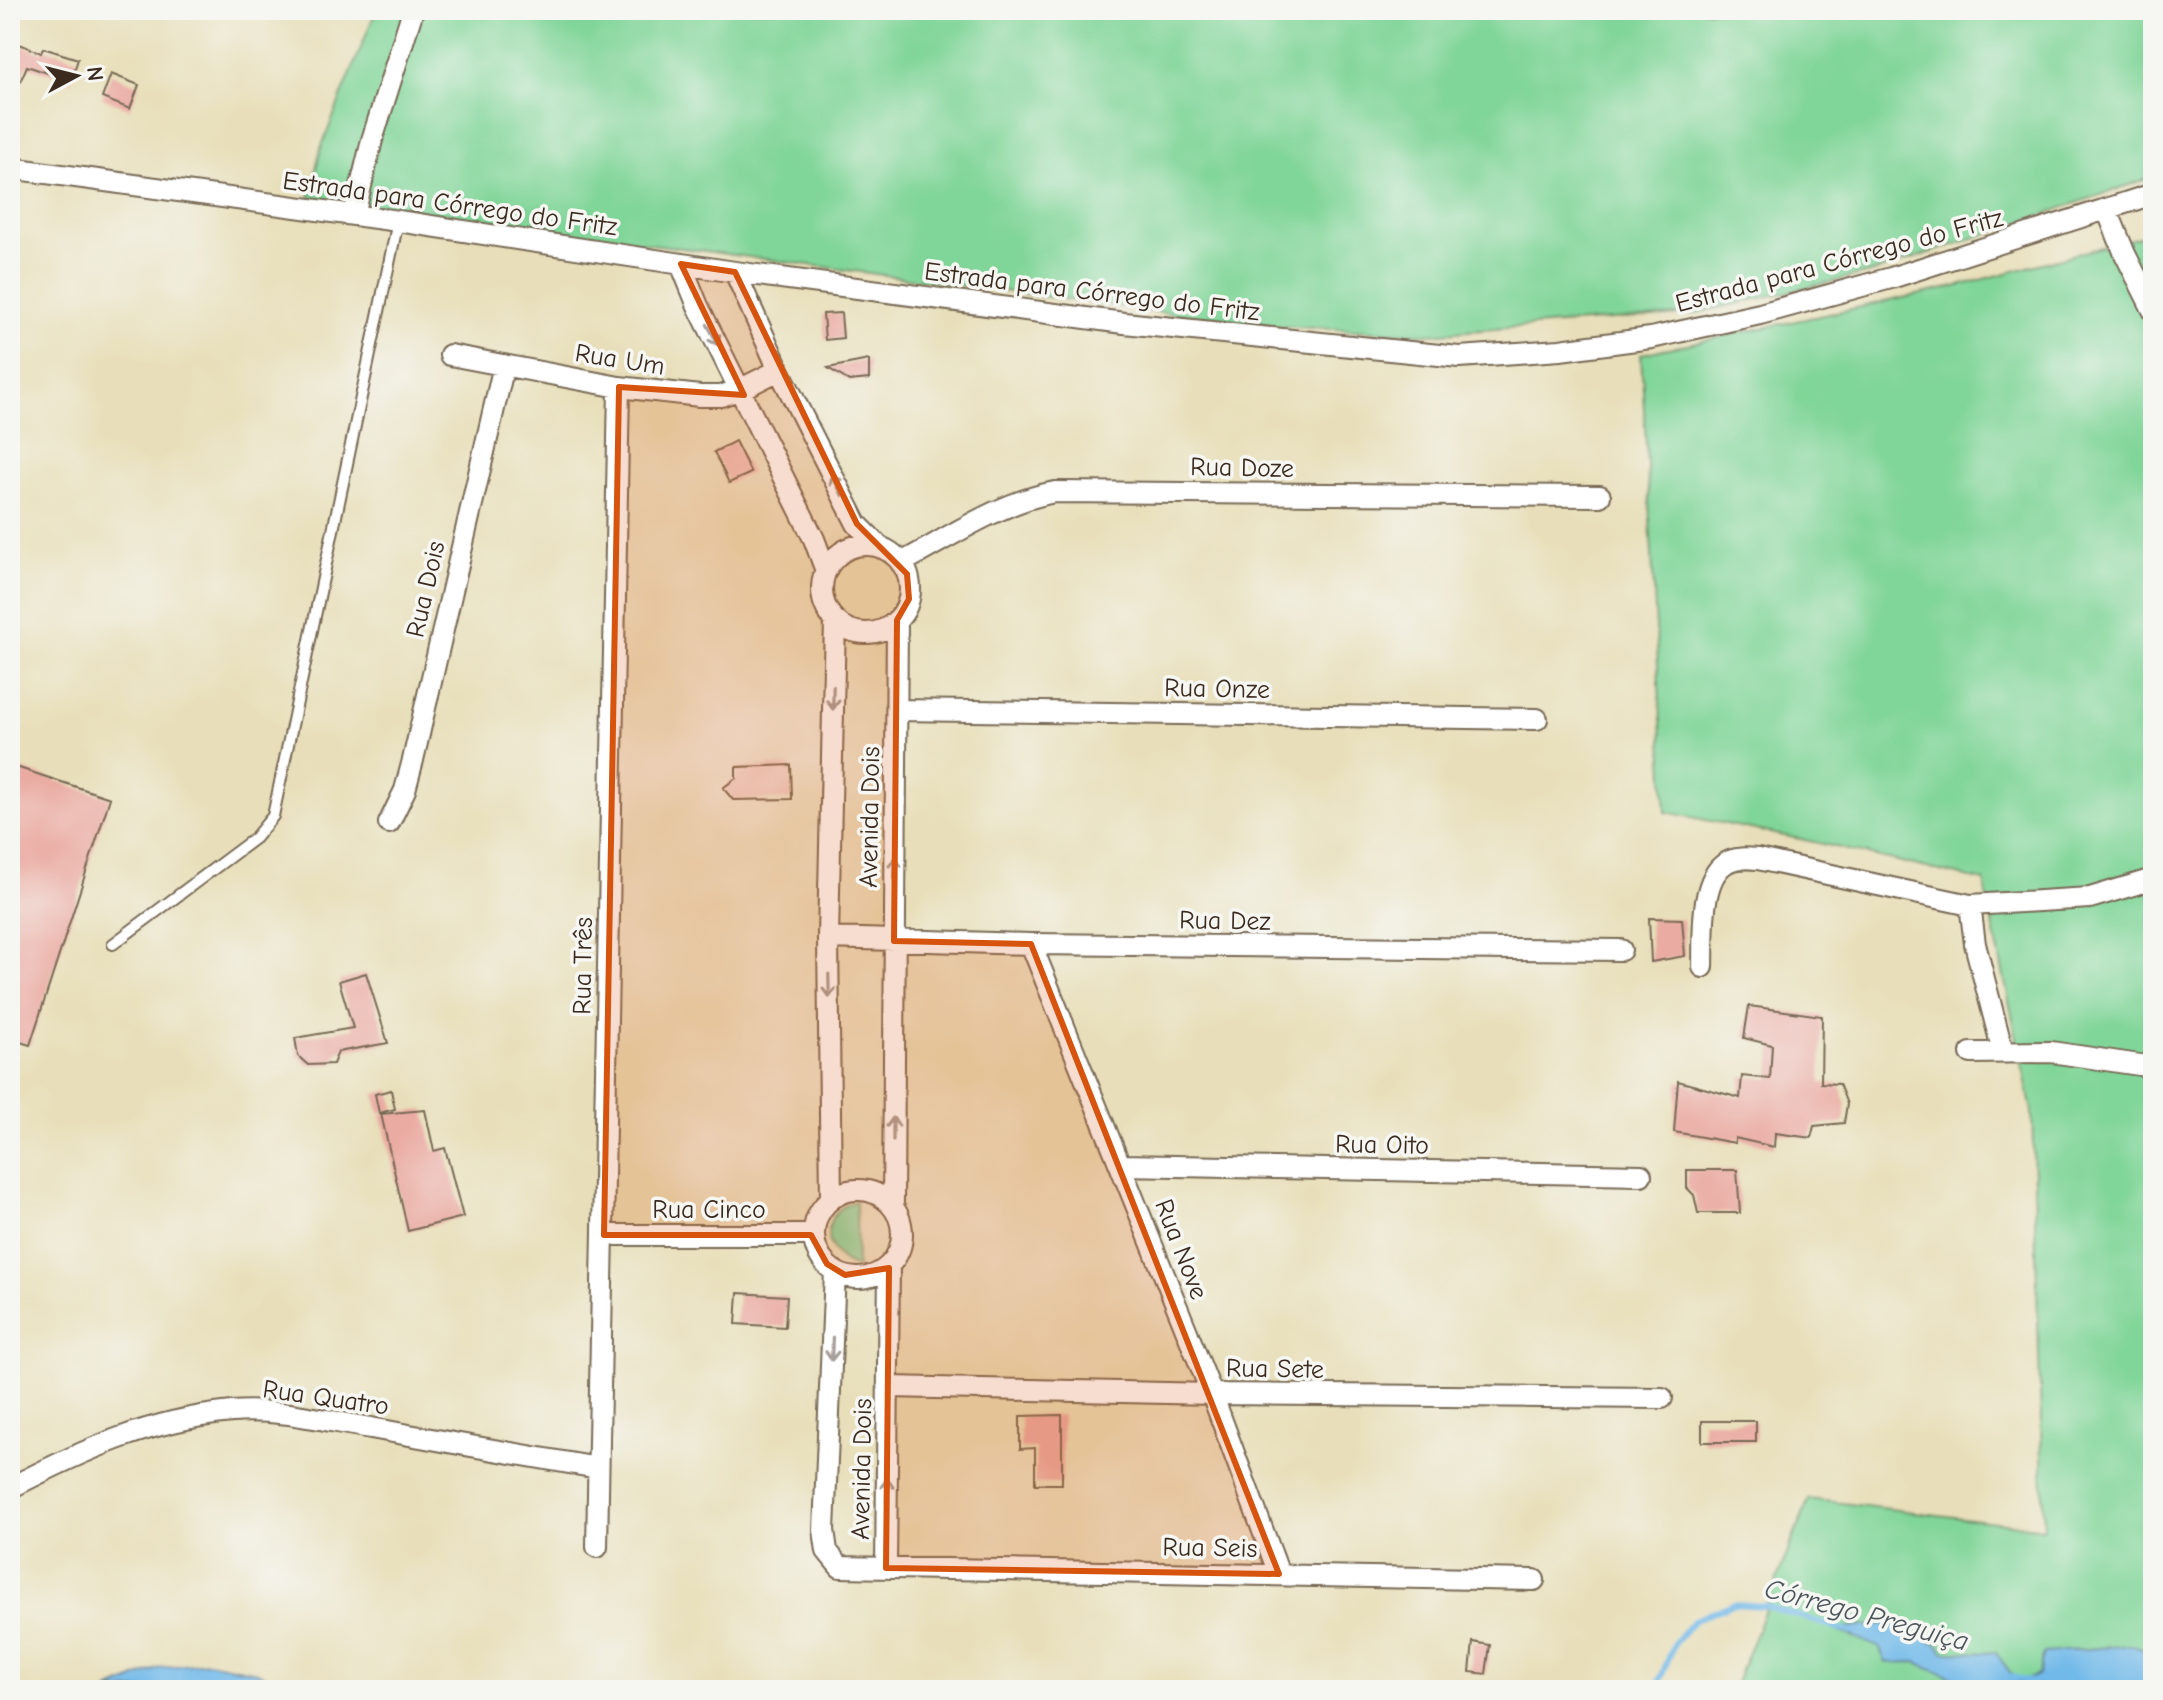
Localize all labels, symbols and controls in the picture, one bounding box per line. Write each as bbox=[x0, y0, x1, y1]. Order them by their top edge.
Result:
north arrow bbox=[36, 36, 116, 116]
text: N bbox=[81, 65, 109, 82]
street label: Estrada para Córrego do Fritz bbox=[281, 166, 619, 242]
street label: Estrada para Córrego do Fritz bbox=[1672, 203, 2006, 319]
street label: Estrada para Córrego do Fritz bbox=[923, 257, 1261, 327]
one-way arrow bbox=[706, 322, 722, 346]
street label: Rua Um bbox=[573, 338, 667, 382]
street label: Rua Doze bbox=[1190, 452, 1294, 484]
one-way arrow bbox=[829, 474, 844, 498]
street label: Rua Dois bbox=[400, 538, 452, 640]
street label: Rua Onze bbox=[1164, 673, 1270, 705]
one-way arrow bbox=[825, 684, 841, 711]
street label: Avenida Dois bbox=[854, 746, 886, 888]
one-way arrow bbox=[887, 856, 902, 883]
street label: Rua Dez bbox=[1179, 905, 1271, 937]
street label: Rua Três bbox=[567, 917, 599, 1015]
one-way arrow bbox=[821, 972, 837, 999]
one-way arrow bbox=[885, 1116, 901, 1143]
street label: Rua Oito bbox=[1335, 1129, 1429, 1161]
street label: Rua Cinco bbox=[652, 1195, 766, 1225]
street label: Rua Nove bbox=[1148, 1195, 1214, 1304]
one-way arrow bbox=[824, 1335, 839, 1362]
street label: Rua Sete bbox=[1226, 1353, 1324, 1385]
street label: Rua Quatro bbox=[261, 1374, 391, 1422]
street label: Avenida Dois bbox=[846, 1398, 878, 1540]
one-way arrow bbox=[879, 1477, 895, 1504]
street label: Rua Seis bbox=[1162, 1532, 1258, 1564]
water label: Córrego Preguiça bbox=[1761, 1572, 1972, 1658]

